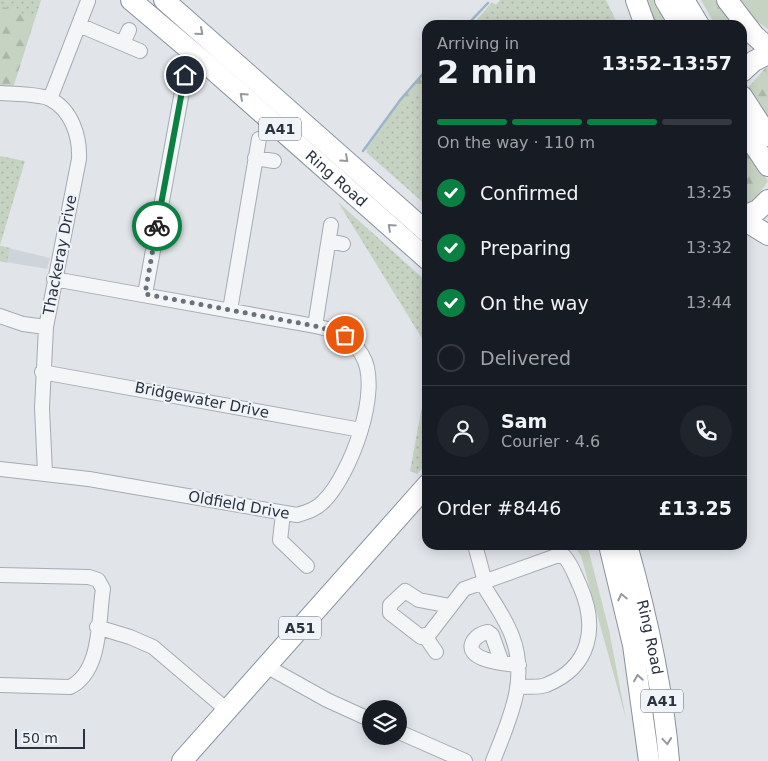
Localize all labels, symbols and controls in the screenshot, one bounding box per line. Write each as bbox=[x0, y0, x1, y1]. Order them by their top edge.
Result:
one-way arrow bbox=[195, 26, 204, 35]
text: Arriving in bbox=[437, 34, 519, 53]
text: 13:52–13:57 bbox=[602, 52, 732, 74]
text: 2 min bbox=[437, 53, 538, 91]
pin bbox=[164, 54, 206, 96]
icon: home bbox=[171, 61, 199, 89]
one-way arrow bbox=[240, 93, 249, 102]
road number: A41 bbox=[259, 118, 301, 140]
text: On the way · 110 m bbox=[437, 133, 595, 152]
street label: Ring Road bbox=[302, 147, 371, 211]
one-way arrow bbox=[339, 153, 348, 162]
icon: check bbox=[437, 179, 465, 207]
text: Confirmed bbox=[480, 182, 579, 204]
text: 13:25 bbox=[686, 183, 732, 202]
street label: Thackeray Drive bbox=[39, 193, 81, 318]
courier bbox=[132, 201, 182, 251]
icon: bike bbox=[143, 212, 171, 240]
one-way arrow bbox=[388, 224, 397, 233]
icon: check bbox=[437, 234, 465, 262]
text: Preparing bbox=[480, 237, 571, 259]
text: 13:32 bbox=[686, 238, 732, 257]
icon: check bbox=[437, 289, 465, 317]
text: On the way bbox=[480, 292, 589, 314]
text: 13:44 bbox=[686, 293, 732, 312]
pin bbox=[324, 314, 366, 356]
icon: bag bbox=[331, 321, 359, 349]
text: Delivered bbox=[480, 347, 571, 369]
street label: Bridgewater Drive bbox=[133, 378, 271, 422]
button: person bbox=[437, 405, 489, 457]
button: phone bbox=[680, 405, 732, 457]
text: Sam bbox=[501, 410, 547, 432]
text: Courier · 4.6 bbox=[501, 432, 600, 451]
street label: Oldfield Drive bbox=[187, 487, 291, 523]
text: Order #8446 bbox=[437, 497, 561, 519]
text: £13.25 bbox=[659, 497, 732, 519]
one-way arrow bbox=[617, 593, 628, 602]
street label: Ring Road bbox=[633, 598, 666, 676]
road number: A51 bbox=[279, 616, 321, 640]
one-way arrow bbox=[633, 674, 644, 682]
road number: A41 bbox=[641, 689, 683, 712]
map controls bbox=[362, 700, 407, 745]
button: layers bbox=[362, 700, 407, 745]
scale bar bbox=[15, 726, 85, 749]
text: 50 m bbox=[22, 730, 58, 746]
one-way arrow bbox=[662, 738, 673, 746]

